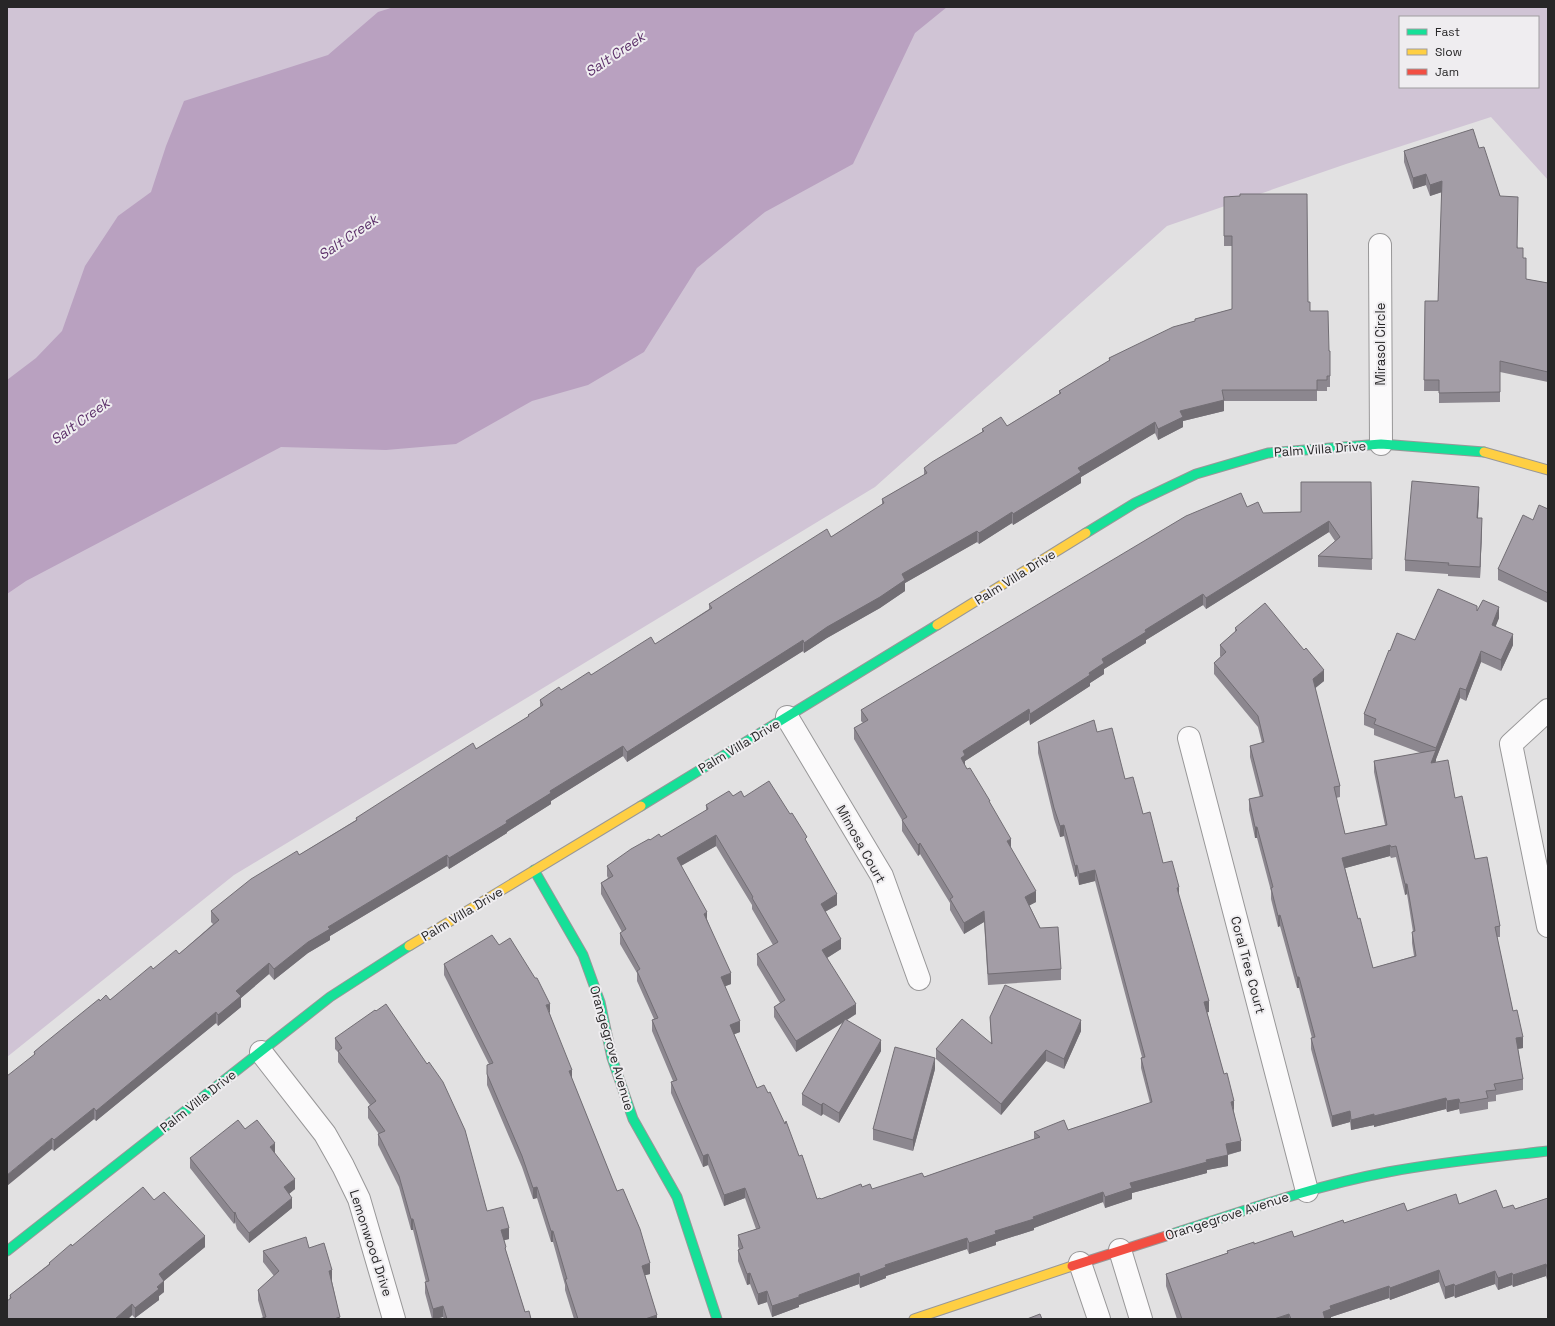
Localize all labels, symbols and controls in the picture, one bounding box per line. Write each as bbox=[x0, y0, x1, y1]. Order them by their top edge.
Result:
legend bbox=[1399, 16, 1539, 88]
text: Fast bbox=[1435, 24, 1460, 40]
water label: Salt Creek bbox=[582, 27, 650, 81]
text: Slow bbox=[1435, 44, 1462, 60]
text: Jam bbox=[1435, 64, 1459, 80]
water label: Salt Creek bbox=[315, 210, 383, 264]
street label: Mirasol Circle bbox=[1372, 303, 1389, 385]
water label: Salt Creek bbox=[47, 393, 114, 448]
street label: Palm Villa Drive bbox=[1273, 437, 1367, 461]
street label: Palm Villa Drive bbox=[971, 545, 1059, 609]
street label: Palm Villa Drive bbox=[695, 715, 783, 777]
street label: Mimosa Court bbox=[833, 802, 889, 886]
street label: Palm Villa Drive bbox=[418, 883, 506, 945]
street label: Coral Tree Court bbox=[1227, 914, 1269, 1016]
street label: Orangegrove Avenue bbox=[586, 984, 638, 1112]
street label: Palm Villa Drive bbox=[156, 1066, 240, 1136]
street label: Lemonwood Drive bbox=[346, 1188, 396, 1298]
street label: Orangegrove Avenue bbox=[1163, 1188, 1291, 1244]

